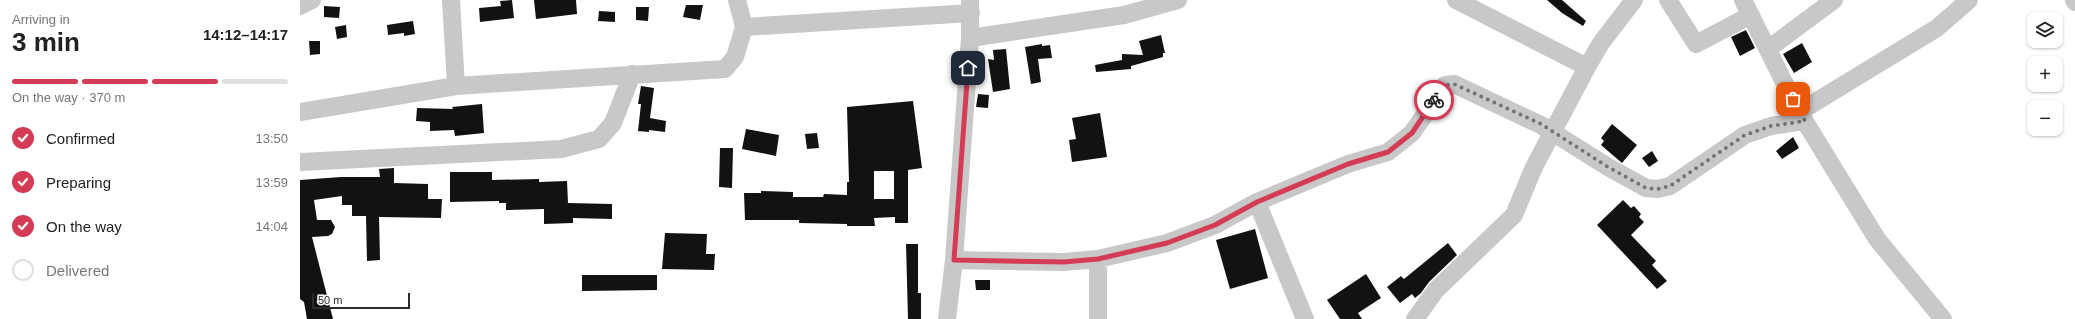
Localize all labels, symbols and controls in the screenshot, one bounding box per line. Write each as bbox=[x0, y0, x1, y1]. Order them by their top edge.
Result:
text: Arriving in bbox=[12, 12, 70, 27]
map controls bbox=[2027, 12, 2063, 136]
button: layers bbox=[2027, 12, 2063, 48]
text: 14:12–14:17 bbox=[203, 26, 288, 43]
text: 3 min bbox=[12, 27, 80, 57]
pin bbox=[951, 51, 985, 85]
button: + bbox=[2027, 56, 2063, 92]
icon: home bbox=[957, 57, 979, 79]
courier bbox=[1414, 80, 1454, 120]
pin bbox=[1776, 82, 1810, 116]
icon: bag bbox=[1782, 88, 1804, 110]
icon: bike bbox=[1423, 89, 1445, 111]
text: On the way · 370 m bbox=[12, 90, 125, 105]
button: − bbox=[2027, 100, 2063, 136]
icon: check bbox=[12, 127, 34, 149]
text: Confirmed bbox=[46, 130, 115, 147]
text: 13:50 bbox=[255, 131, 288, 146]
icon: check bbox=[12, 171, 34, 193]
text: Preparing bbox=[46, 174, 111, 191]
text: 13:59 bbox=[255, 175, 288, 190]
icon: check bbox=[12, 215, 34, 237]
text: On the way bbox=[46, 218, 122, 235]
text: 14:04 bbox=[255, 219, 288, 234]
text: Delivered bbox=[46, 262, 109, 279]
scale bar bbox=[312, 291, 410, 310]
text: 50 m bbox=[318, 294, 342, 306]

